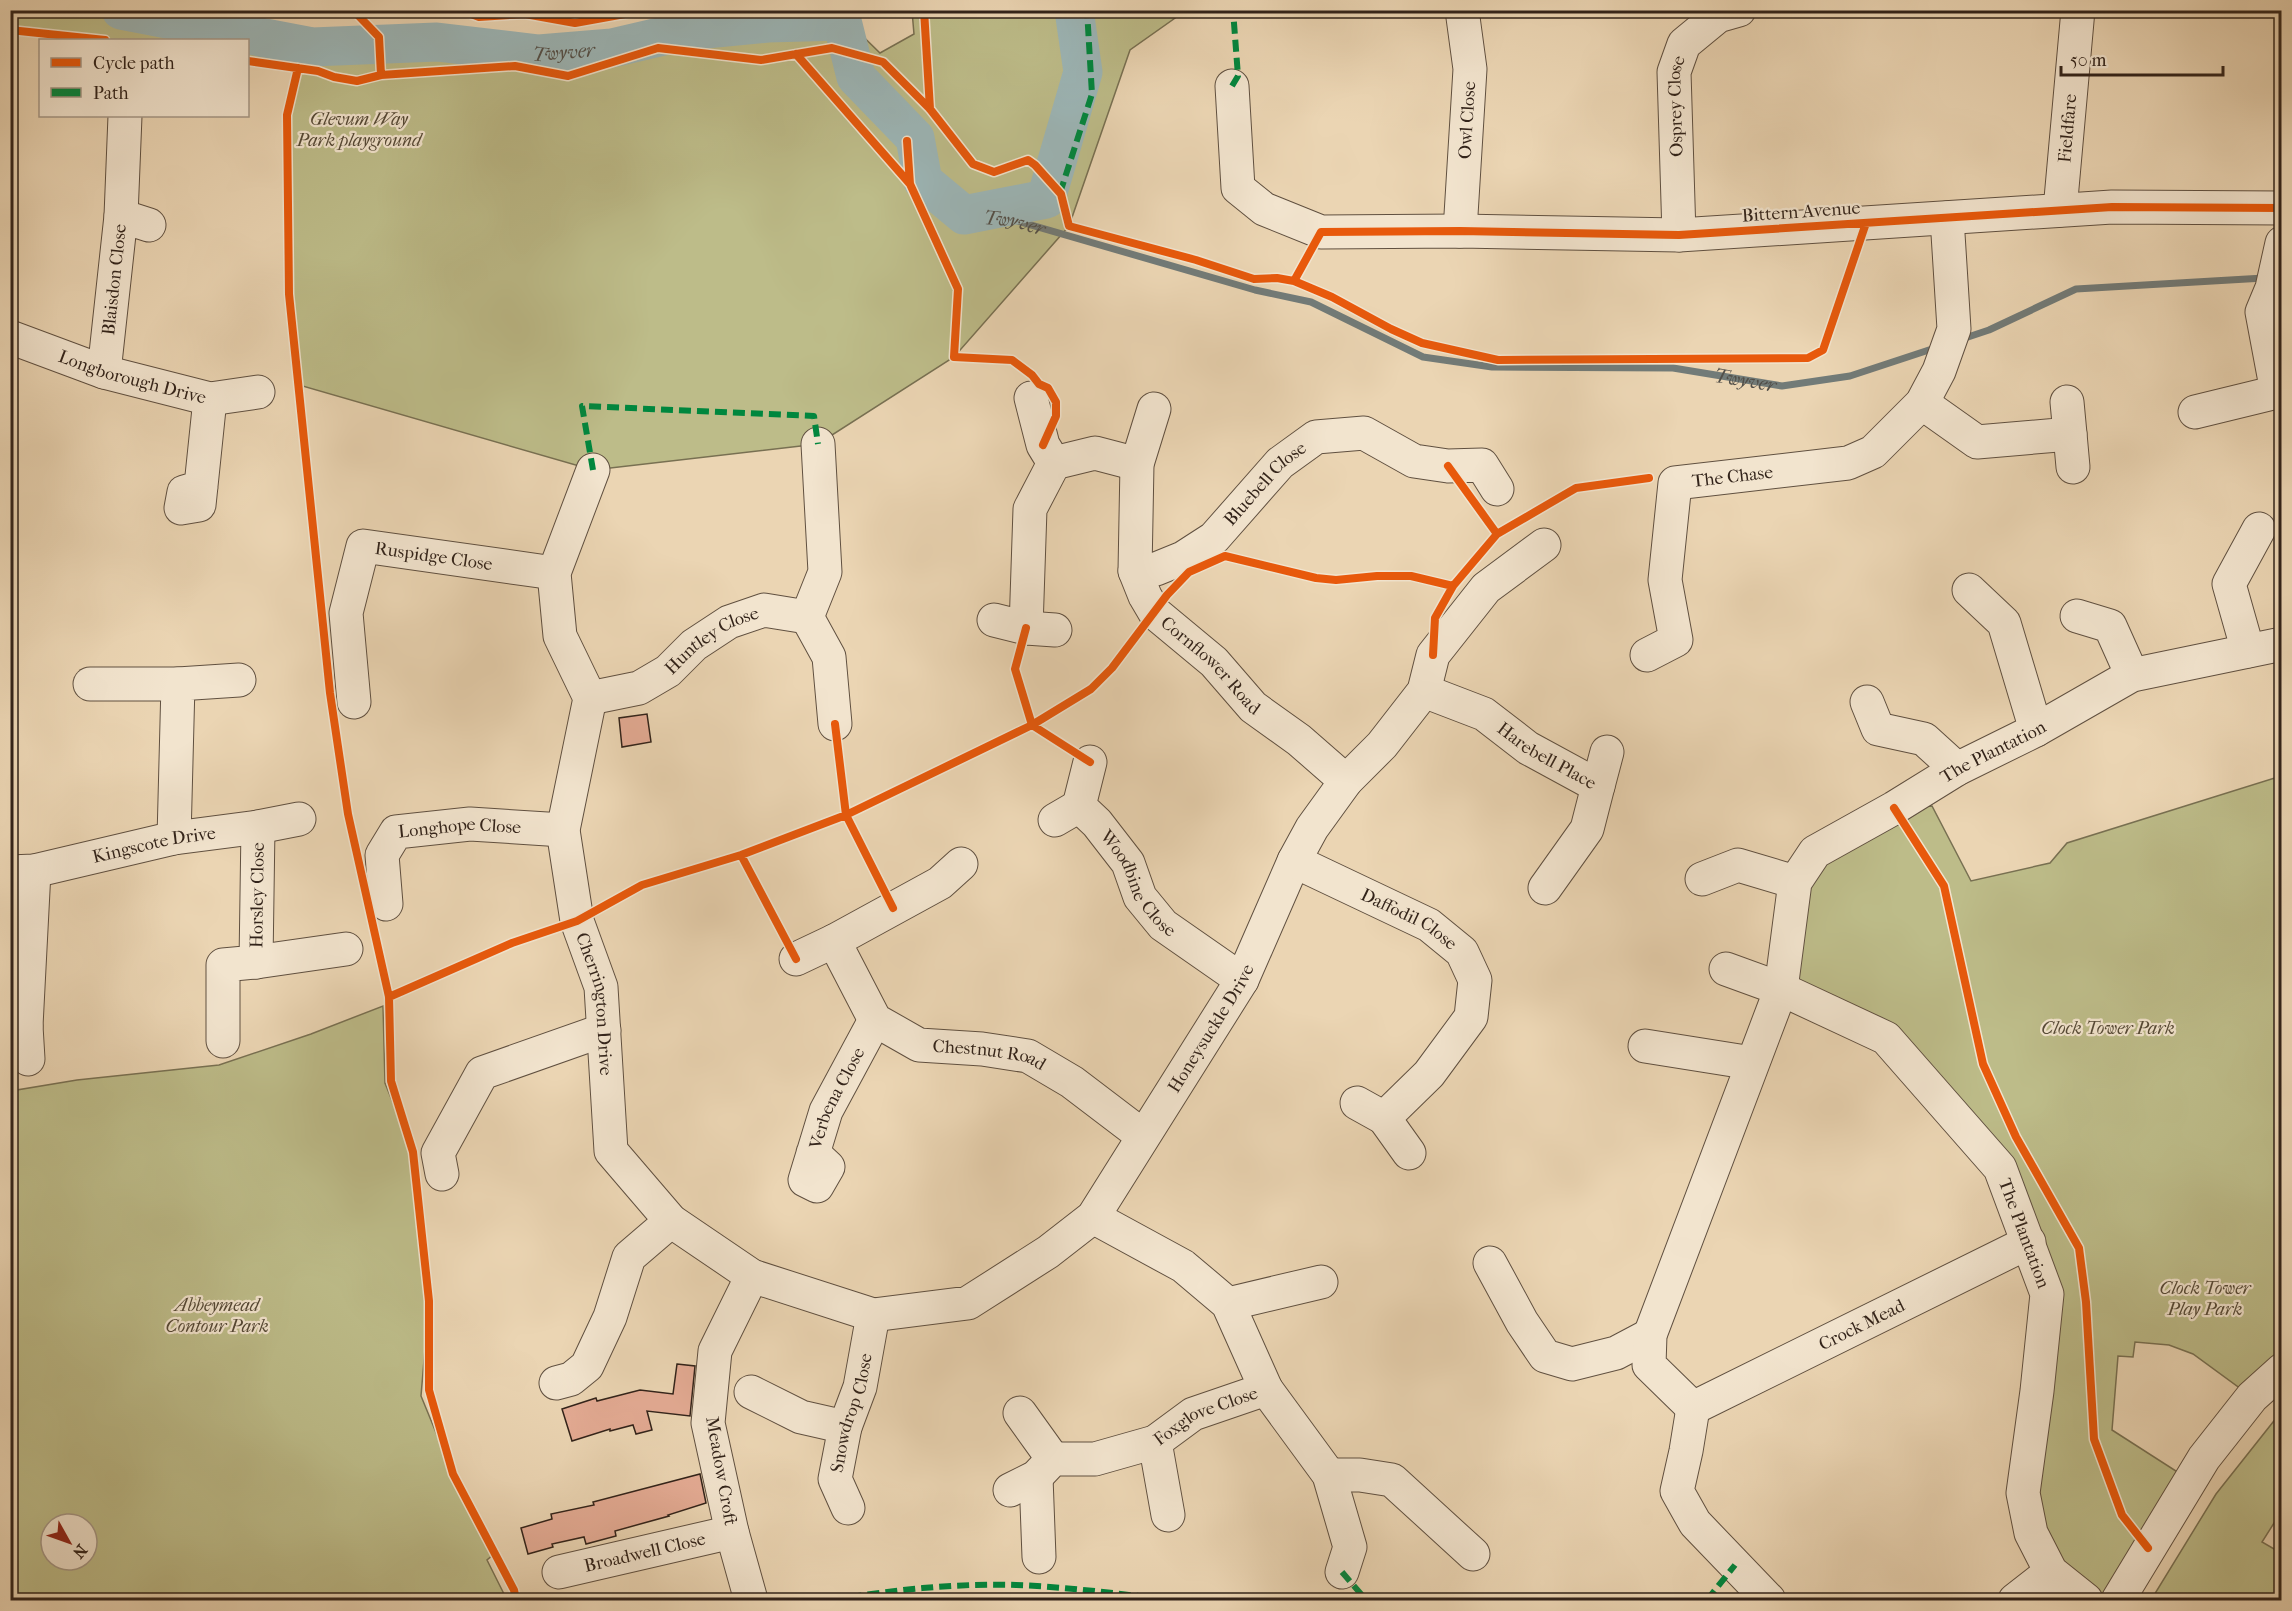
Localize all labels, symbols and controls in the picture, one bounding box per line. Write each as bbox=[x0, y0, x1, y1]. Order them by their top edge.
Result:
water label: Twyver bbox=[531, 38, 598, 67]
legend bbox=[39, 39, 249, 117]
scale bar bbox=[2061, 39, 2223, 77]
text: 50 m bbox=[2070, 50, 2107, 71]
street label: Osprey Close bbox=[1663, 52, 1690, 157]
text: Cycle path bbox=[93, 53, 174, 74]
street label: Owl Close bbox=[1454, 81, 1480, 160]
text: Path bbox=[93, 83, 129, 104]
street label: Fieldfare bbox=[2054, 93, 2081, 164]
park label: Glevum Way Park playground bbox=[296, 109, 424, 151]
street label: Bittern Avenue bbox=[1741, 197, 1861, 227]
water label: Twyver bbox=[982, 206, 1050, 241]
street label: Blaisdon Close bbox=[98, 223, 131, 336]
street label: Longborough Drive bbox=[56, 346, 209, 408]
water label: Twyver bbox=[1712, 363, 1780, 397]
street label: Bluebell Close bbox=[1219, 437, 1310, 530]
street label: The Chase bbox=[1691, 461, 1774, 491]
street label: Ruspidge Close bbox=[374, 537, 494, 575]
street label: Huntley Close bbox=[660, 602, 761, 679]
street label: Cornflower Road bbox=[1157, 612, 1265, 719]
street label: The Plantation bbox=[1936, 716, 2050, 787]
street label: Harebell Place bbox=[1493, 718, 1600, 794]
street label: Longhope Close bbox=[397, 813, 522, 842]
street label: Kingscote Drive bbox=[90, 822, 217, 867]
street label: Woodbine Close bbox=[1095, 825, 1180, 941]
street label: Horsley Close bbox=[246, 842, 268, 948]
street label: Daffodil Close bbox=[1358, 884, 1462, 954]
street label: Cherrington Drive bbox=[572, 930, 617, 1076]
street label: Honeysuckle Drive bbox=[1163, 961, 1258, 1097]
park label: Clock Tower Park bbox=[2041, 1018, 2175, 1039]
street label: Chestnut Road bbox=[932, 1035, 1050, 1075]
street label: Verbena Close bbox=[804, 1043, 869, 1152]
street label: The Plantation bbox=[1994, 1175, 2055, 1292]
park label: Clock Tower Play Park bbox=[2159, 1278, 2253, 1320]
park label: Abbeymead Contour Park bbox=[165, 1295, 269, 1337]
street label: Crock Mead bbox=[1815, 1295, 1908, 1355]
street label: Snowdrop Close bbox=[826, 1351, 876, 1474]
street label: Foxglove Close bbox=[1149, 1382, 1260, 1450]
street label: Meadow Croft bbox=[701, 1415, 741, 1528]
north arrow bbox=[39, 1512, 99, 1572]
street label: Broadwell Close bbox=[582, 1528, 708, 1576]
text: N bbox=[68, 1541, 91, 1563]

